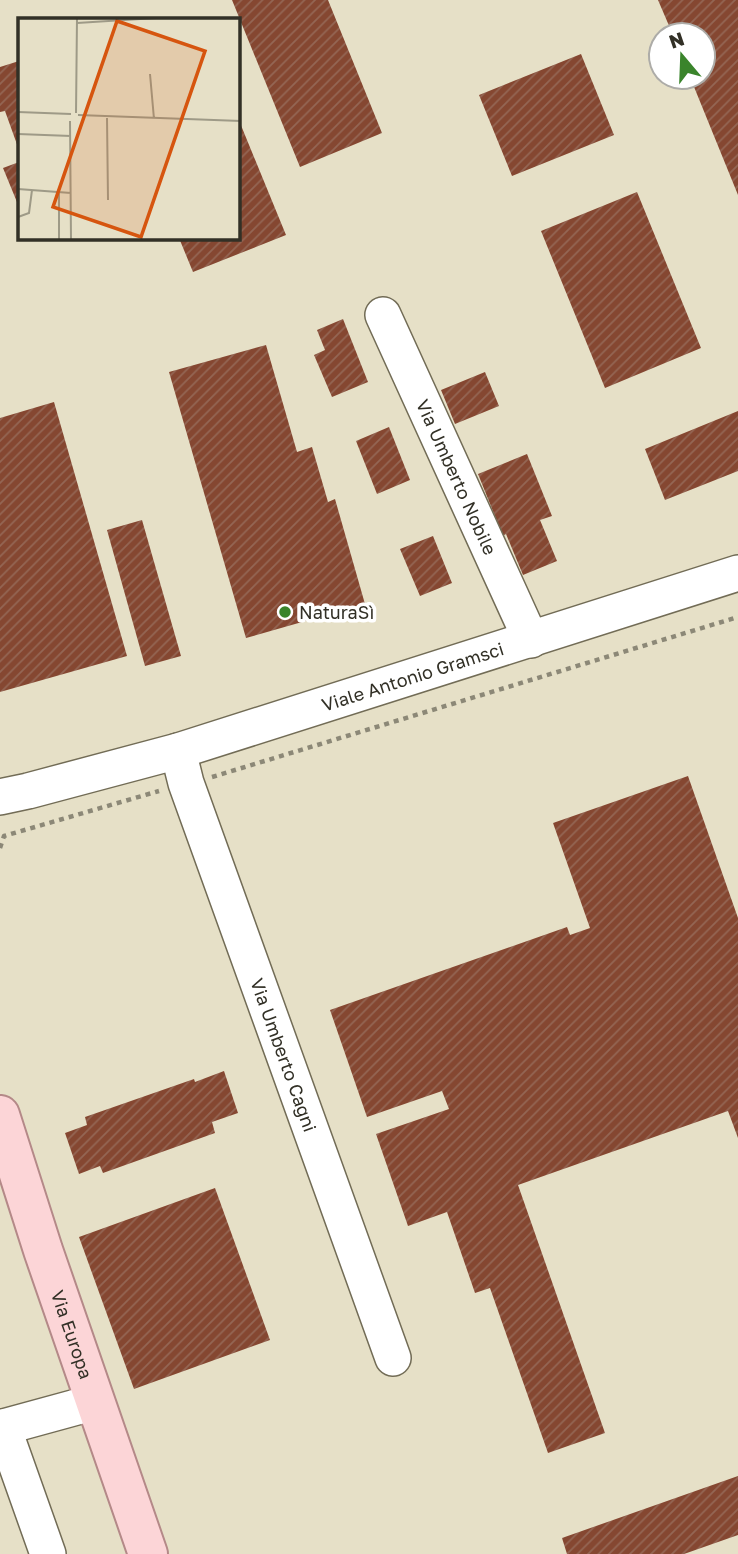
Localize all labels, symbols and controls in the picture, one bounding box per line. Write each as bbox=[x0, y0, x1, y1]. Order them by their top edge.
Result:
inset map bbox=[18, 18, 240, 240]
north arrow bbox=[647, 21, 717, 91]
text: N bbox=[666, 26, 687, 53]
street label: Via Umberto Nobile bbox=[412, 396, 502, 558]
place label: NaturaSì bbox=[299, 601, 374, 623]
marker: NaturaSì bbox=[277, 604, 293, 620]
street label: Viale Antonio Gramsci bbox=[319, 637, 506, 716]
street label: Via Umberto Cagni bbox=[246, 975, 322, 1135]
street label: Via Europa bbox=[47, 1287, 98, 1382]

